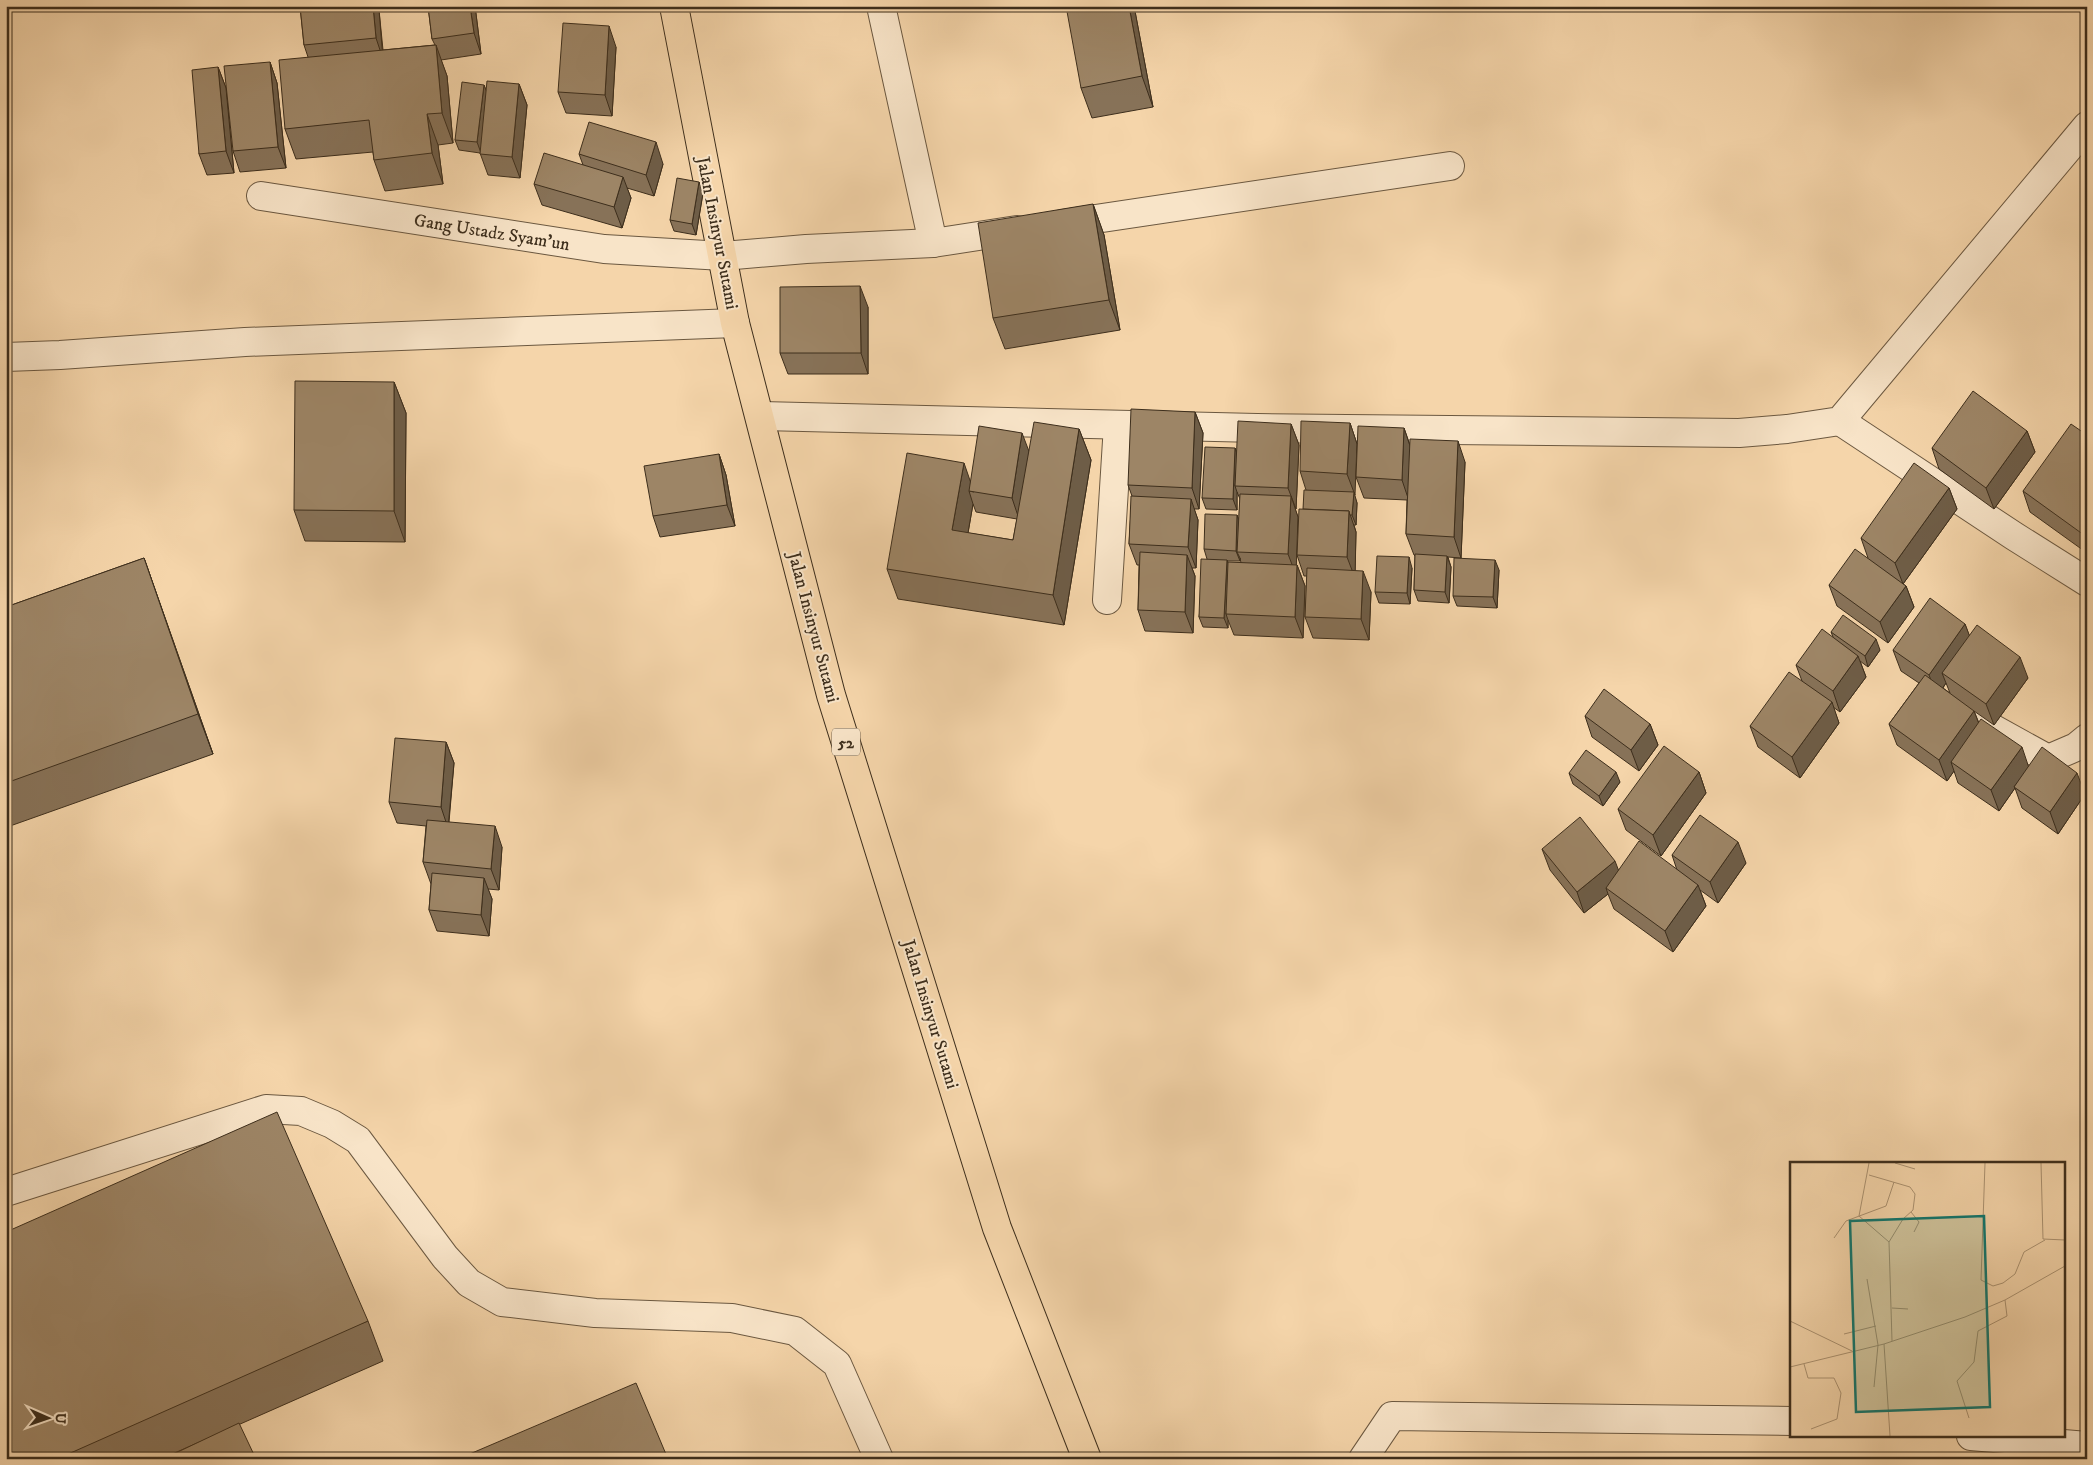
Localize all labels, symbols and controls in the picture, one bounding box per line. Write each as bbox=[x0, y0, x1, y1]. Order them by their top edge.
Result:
street label: Jalan Insinyur Sutami bbox=[691, 153, 743, 311]
street label: Gang Ustadz Syam'un bbox=[412, 210, 572, 256]
street label: Jalan Insinyur Sutami bbox=[782, 548, 844, 705]
road number: 52 bbox=[832, 729, 860, 756]
street label: Jalan Insinyur Sutami bbox=[896, 935, 963, 1092]
inset map bbox=[1790, 1162, 2066, 1438]
north arrow bbox=[22, 1392, 72, 1442]
text: U bbox=[51, 1413, 69, 1424]

